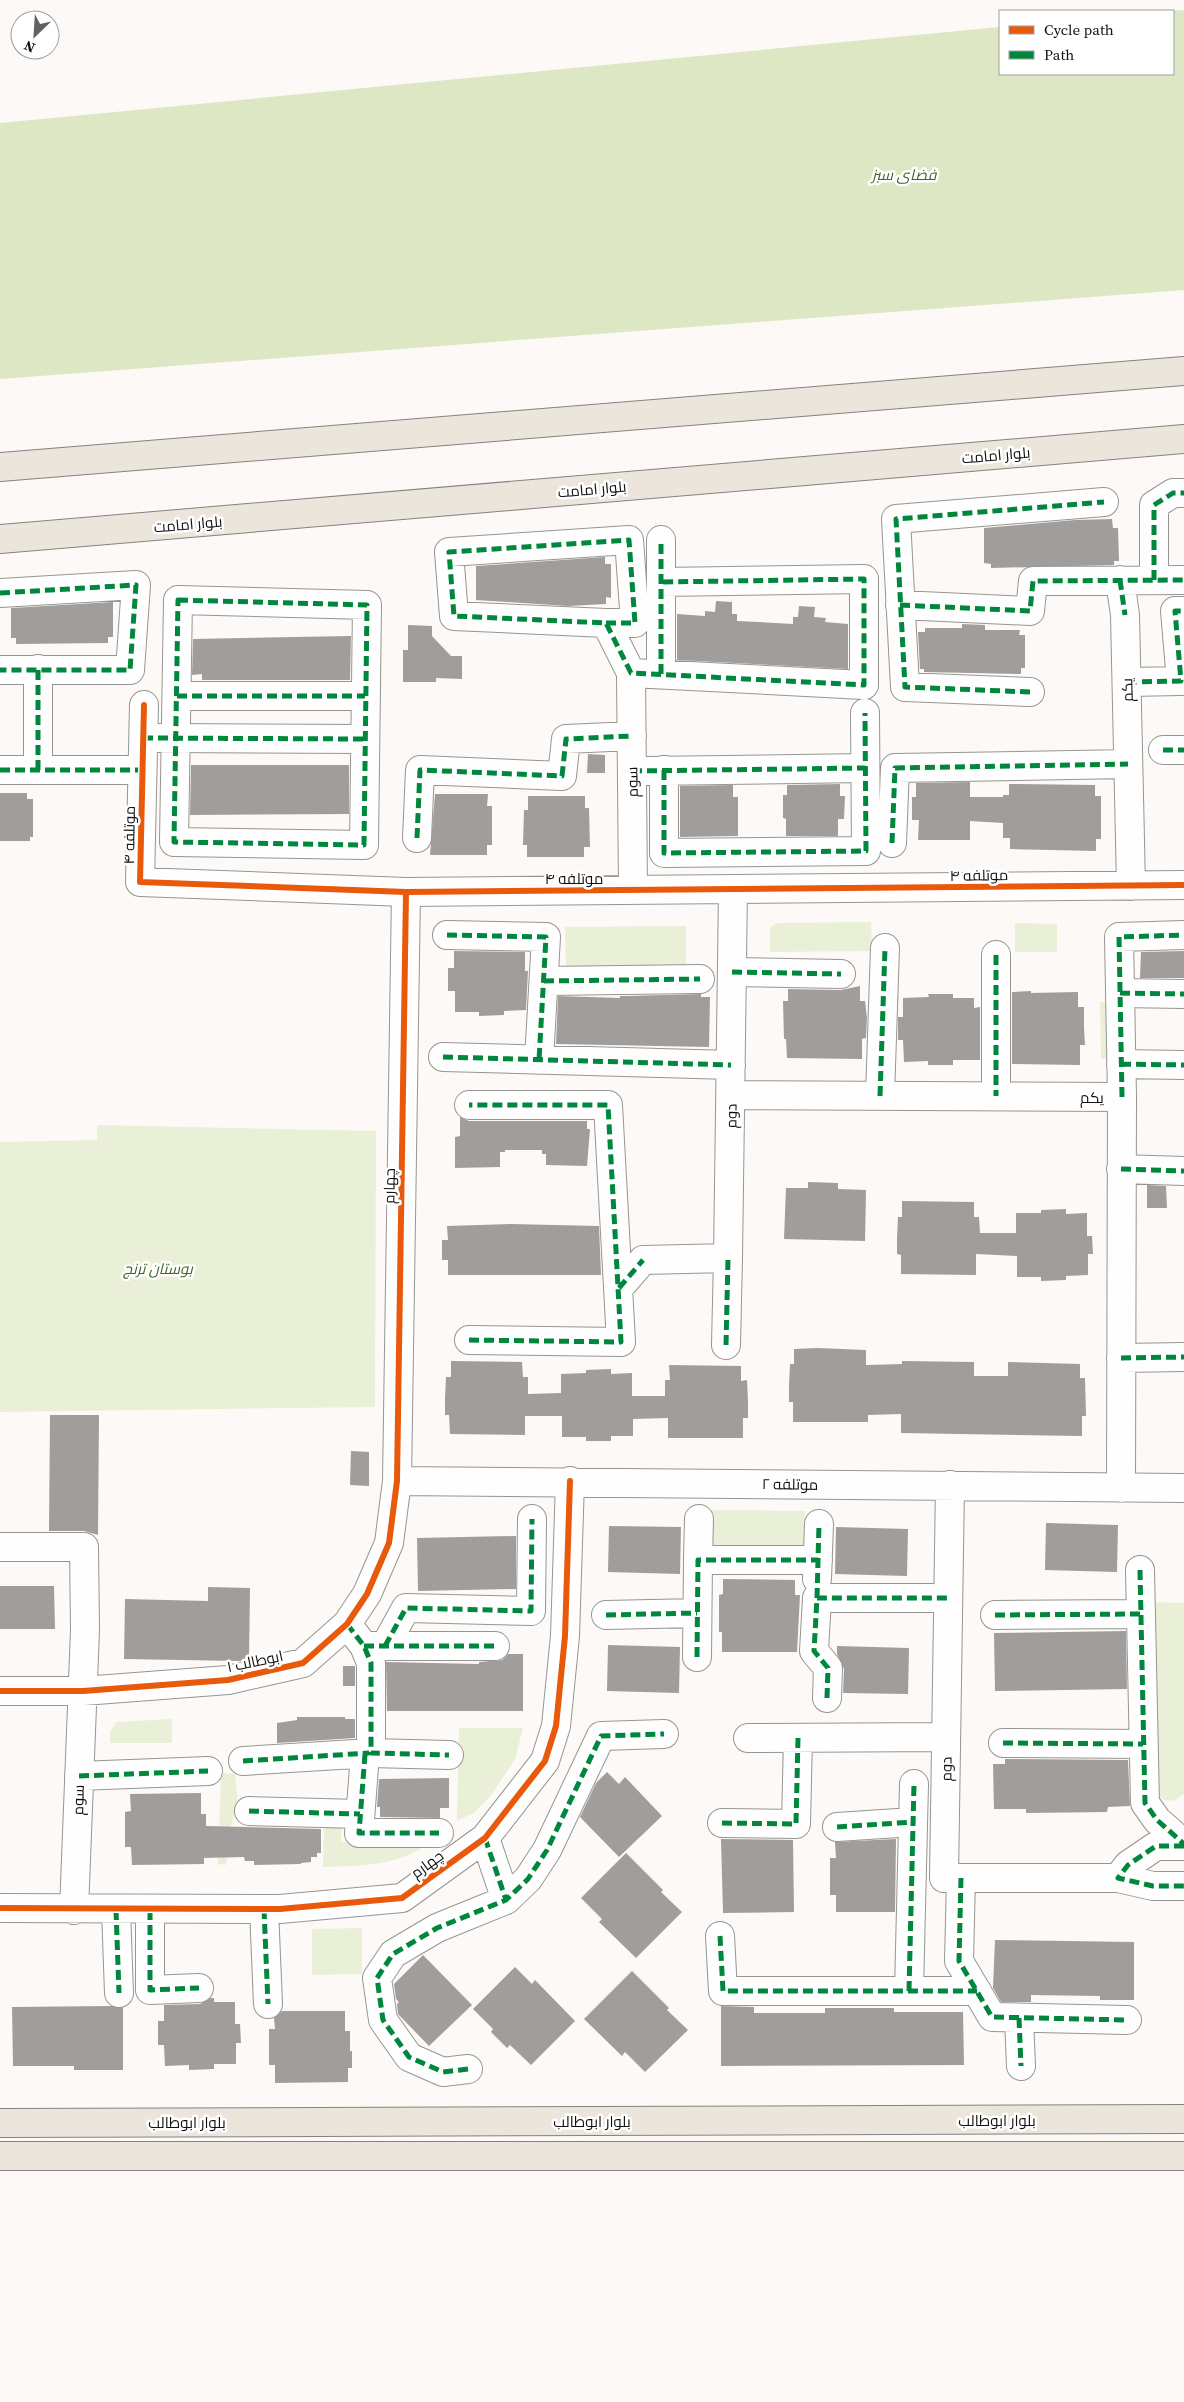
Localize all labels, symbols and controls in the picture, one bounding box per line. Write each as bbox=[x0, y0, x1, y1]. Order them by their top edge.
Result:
north arrow bbox=[10, 10, 60, 60]
legend bbox=[999, 10, 1174, 75]
text: Cycle path bbox=[1044, 19, 1114, 40]
text: N bbox=[21, 36, 38, 58]
text: Path bbox=[1044, 44, 1074, 65]
park label: فضای سبز bbox=[870, 164, 937, 185]
street label: بلوار امامت bbox=[961, 442, 1031, 468]
street label: بلوار امامت bbox=[557, 476, 627, 502]
street label: بلوار امامت bbox=[153, 511, 223, 537]
street label: یکم bbox=[1116, 678, 1138, 702]
street label: سوم bbox=[621, 767, 643, 797]
street label: موتلفه ۴ bbox=[118, 806, 140, 864]
street label: موتلفه ۴ bbox=[950, 864, 1008, 886]
street label: موتلفه ۴ bbox=[545, 868, 603, 889]
street label: یکم bbox=[1080, 1087, 1104, 1108]
street label: دوم bbox=[720, 1103, 742, 1129]
street label: چهارم bbox=[378, 1168, 400, 1204]
park label: بوستان ترنج bbox=[122, 1258, 194, 1279]
street label: موتلفه ۲ bbox=[762, 1473, 818, 1495]
street label: ابوطالب ۱ bbox=[225, 1645, 285, 1677]
street label: دوم bbox=[935, 1756, 957, 1782]
street label: سوم bbox=[67, 1784, 89, 1816]
street label: چهارم bbox=[406, 1845, 448, 1883]
street label: بلوار ابوطالب bbox=[958, 2110, 1036, 2131]
street label: بلوار ابوطالب bbox=[553, 2111, 631, 2132]
street label: بلوار ابوطالب bbox=[148, 2112, 226, 2133]

